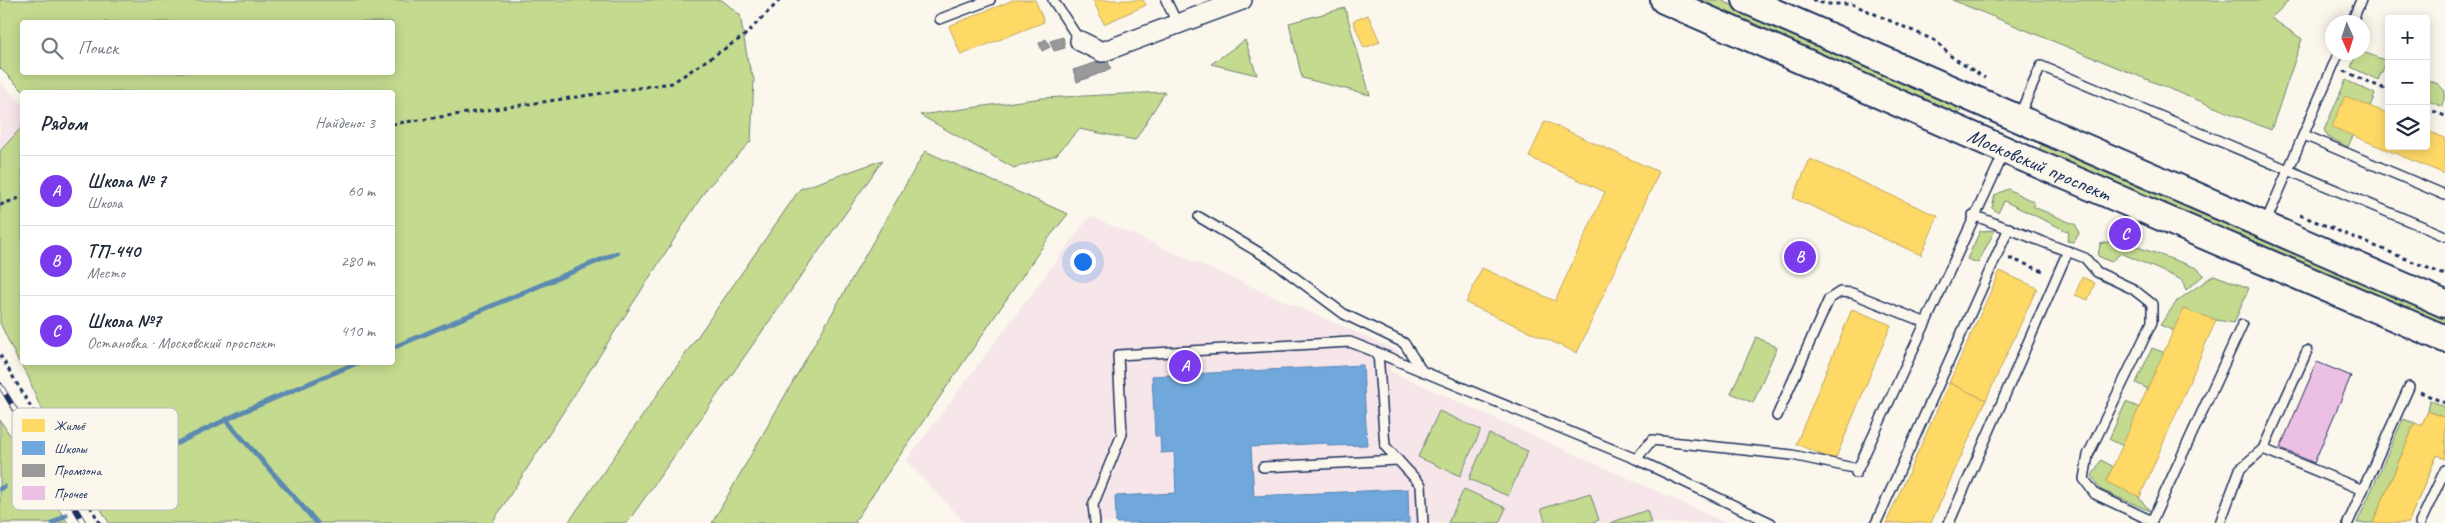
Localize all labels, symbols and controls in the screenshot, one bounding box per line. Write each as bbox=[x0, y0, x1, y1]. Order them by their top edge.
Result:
north arrow bbox=[2325, 15, 2370, 60]
map controls bbox=[2385, 15, 2430, 150]
button: + bbox=[2385, 15, 2430, 60]
search box bbox=[20, 20, 395, 75]
icon: search bbox=[38, 34, 66, 62]
text: Поиск bbox=[78, 36, 118, 60]
button: − bbox=[2385, 60, 2430, 105]
button: layers bbox=[2385, 105, 2430, 150]
text: Рядом bbox=[40, 110, 87, 136]
text: Найдено: 3 bbox=[315, 113, 375, 133]
street label: Московский проспект bbox=[1964, 122, 2116, 208]
text: Школа № 7 bbox=[87, 169, 166, 193]
text: A bbox=[52, 181, 60, 201]
text: 60 m bbox=[348, 181, 375, 201]
text: Школа bbox=[87, 193, 122, 213]
pin: C bbox=[2109, 215, 2141, 253]
pin: B bbox=[1784, 238, 1816, 276]
text: ТП-440 bbox=[87, 239, 140, 263]
your location bbox=[1070, 249, 1096, 275]
text: B bbox=[52, 251, 60, 271]
text: 280 m bbox=[341, 251, 375, 271]
text: Место bbox=[87, 263, 125, 283]
text: Школа №7 bbox=[87, 309, 161, 333]
text: C bbox=[52, 321, 60, 341]
text: 410 m bbox=[341, 321, 375, 341]
text: Остановка · Московский проспект bbox=[87, 333, 275, 353]
pin: A bbox=[1169, 347, 1201, 385]
legend bbox=[12, 408, 178, 510]
text: Жильё bbox=[54, 417, 87, 434]
text: Школы bbox=[54, 440, 88, 457]
text: Промзона bbox=[54, 462, 102, 479]
text: Прочее bbox=[54, 485, 88, 502]

